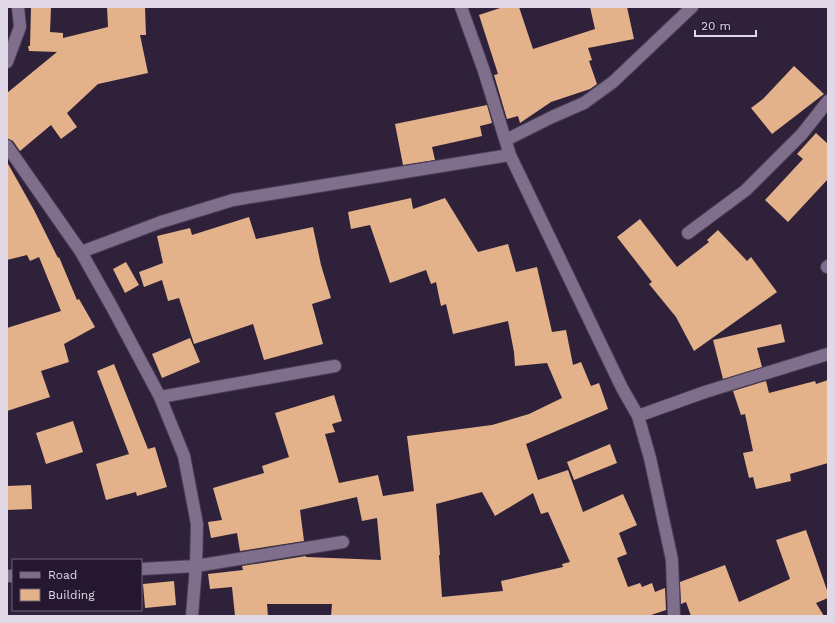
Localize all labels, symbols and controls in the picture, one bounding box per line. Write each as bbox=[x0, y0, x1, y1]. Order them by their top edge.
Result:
scale bar bbox=[695, 12, 756, 38]
text: 20 m bbox=[701, 19, 731, 33]
legend bbox=[12, 559, 142, 611]
text: Road bbox=[48, 568, 77, 582]
text: Building bbox=[48, 588, 95, 602]

